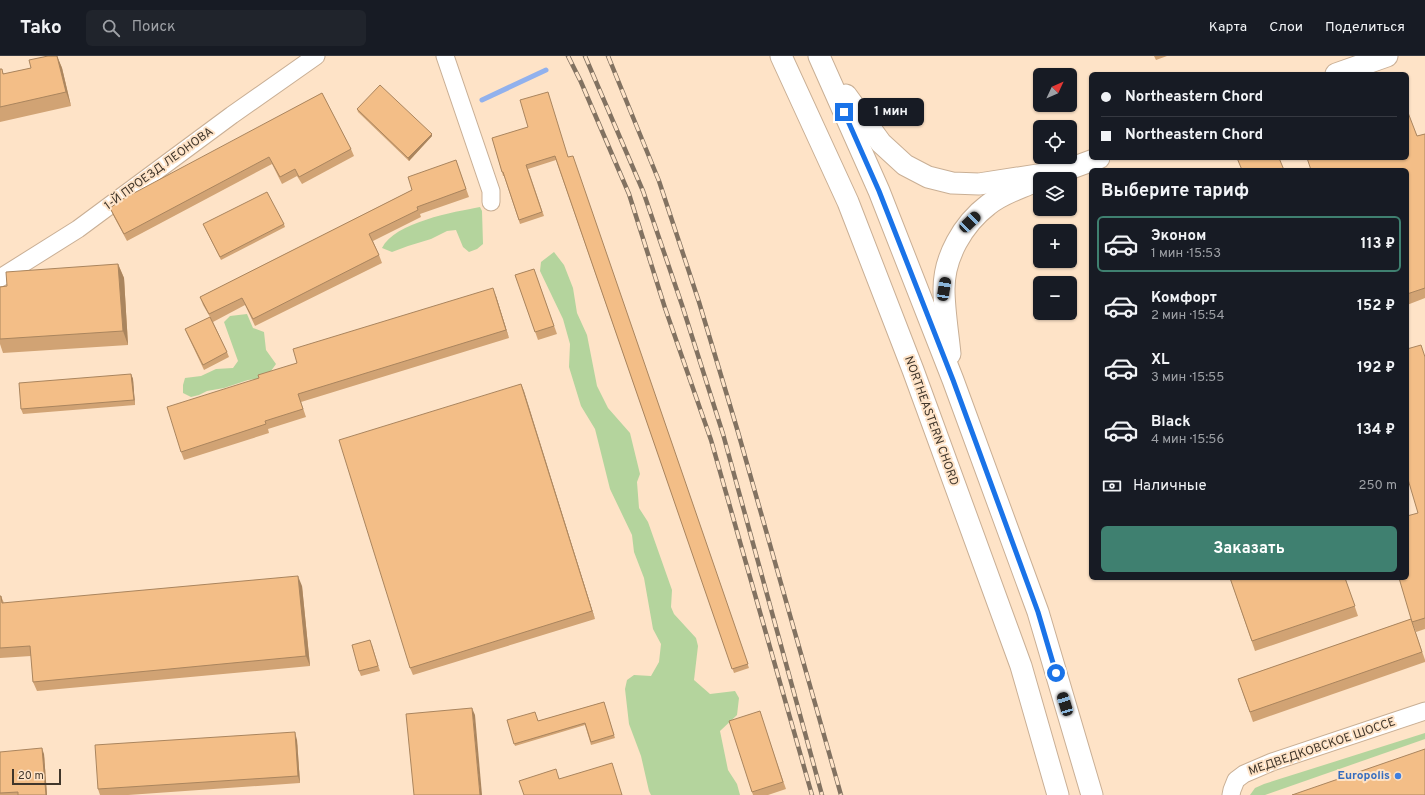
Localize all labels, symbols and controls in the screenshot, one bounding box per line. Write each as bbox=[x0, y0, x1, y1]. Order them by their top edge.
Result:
search box bbox=[86, 10, 366, 46]
text: Tako bbox=[20, 16, 62, 40]
icon: search bbox=[100, 17, 122, 39]
text: Поиск bbox=[132, 18, 176, 37]
text: Карта bbox=[1209, 19, 1247, 36]
text: Слои bbox=[1269, 19, 1303, 36]
text: Поделиться bbox=[1325, 19, 1405, 36]
north arrow bbox=[1033, 68, 1077, 112]
map controls bbox=[1033, 68, 1077, 320]
text: Northeastern Chord bbox=[1125, 88, 1263, 107]
callout: 1 мин bbox=[858, 98, 924, 126]
route end bbox=[835, 103, 853, 121]
text: 1 мин bbox=[874, 104, 908, 120]
button: locate bbox=[1033, 120, 1077, 164]
street label: 1-Й ПРОЕЗД ЛЕОНОВА bbox=[101, 124, 217, 214]
text: Northeastern Chord bbox=[1125, 126, 1263, 145]
button: layers bbox=[1033, 172, 1077, 216]
text: Выберите тариф bbox=[1101, 180, 1249, 203]
car bbox=[957, 209, 983, 235]
button: + bbox=[1033, 224, 1077, 268]
icon: car bbox=[1103, 226, 1139, 262]
text: Эконом bbox=[1151, 227, 1206, 246]
text: 113 ₽ bbox=[1360, 235, 1395, 254]
text: 1 мин · 15:53 bbox=[1151, 246, 1221, 262]
car bbox=[936, 276, 952, 302]
button: − bbox=[1033, 276, 1077, 320]
icon: car bbox=[1103, 288, 1139, 324]
text: Комфорт bbox=[1151, 289, 1217, 308]
text: 152 ₽ bbox=[1357, 297, 1395, 316]
text: 2 мин · 15:54 bbox=[1151, 308, 1225, 324]
icon: car bbox=[1103, 350, 1139, 386]
text: XL bbox=[1151, 351, 1169, 370]
street label: NORTHEASTERN CHORD bbox=[900, 354, 962, 488]
text: 192 ₽ bbox=[1357, 359, 1395, 378]
text: 3 мин · 15:55 bbox=[1151, 370, 1224, 386]
icon: car bbox=[1103, 412, 1139, 448]
text: Black bbox=[1151, 413, 1191, 432]
text: 134 ₽ bbox=[1357, 421, 1395, 440]
text: 4 мин · 15:56 bbox=[1151, 432, 1224, 448]
icon: cash bbox=[1101, 475, 1123, 497]
text: Наличные bbox=[1133, 477, 1207, 496]
text: 250 m bbox=[1359, 478, 1397, 494]
button: Заказать bbox=[1101, 526, 1397, 572]
route start bbox=[1047, 664, 1065, 682]
car bbox=[1056, 691, 1074, 717]
street label: МЕДВЕДКОВСКОЕ ШОССЕ bbox=[1246, 714, 1398, 780]
scale bar bbox=[12, 767, 61, 786]
place label: Europolis bbox=[1337, 768, 1390, 784]
text: 20 m bbox=[18, 769, 44, 783]
marker: Europolis bbox=[1393, 771, 1403, 781]

